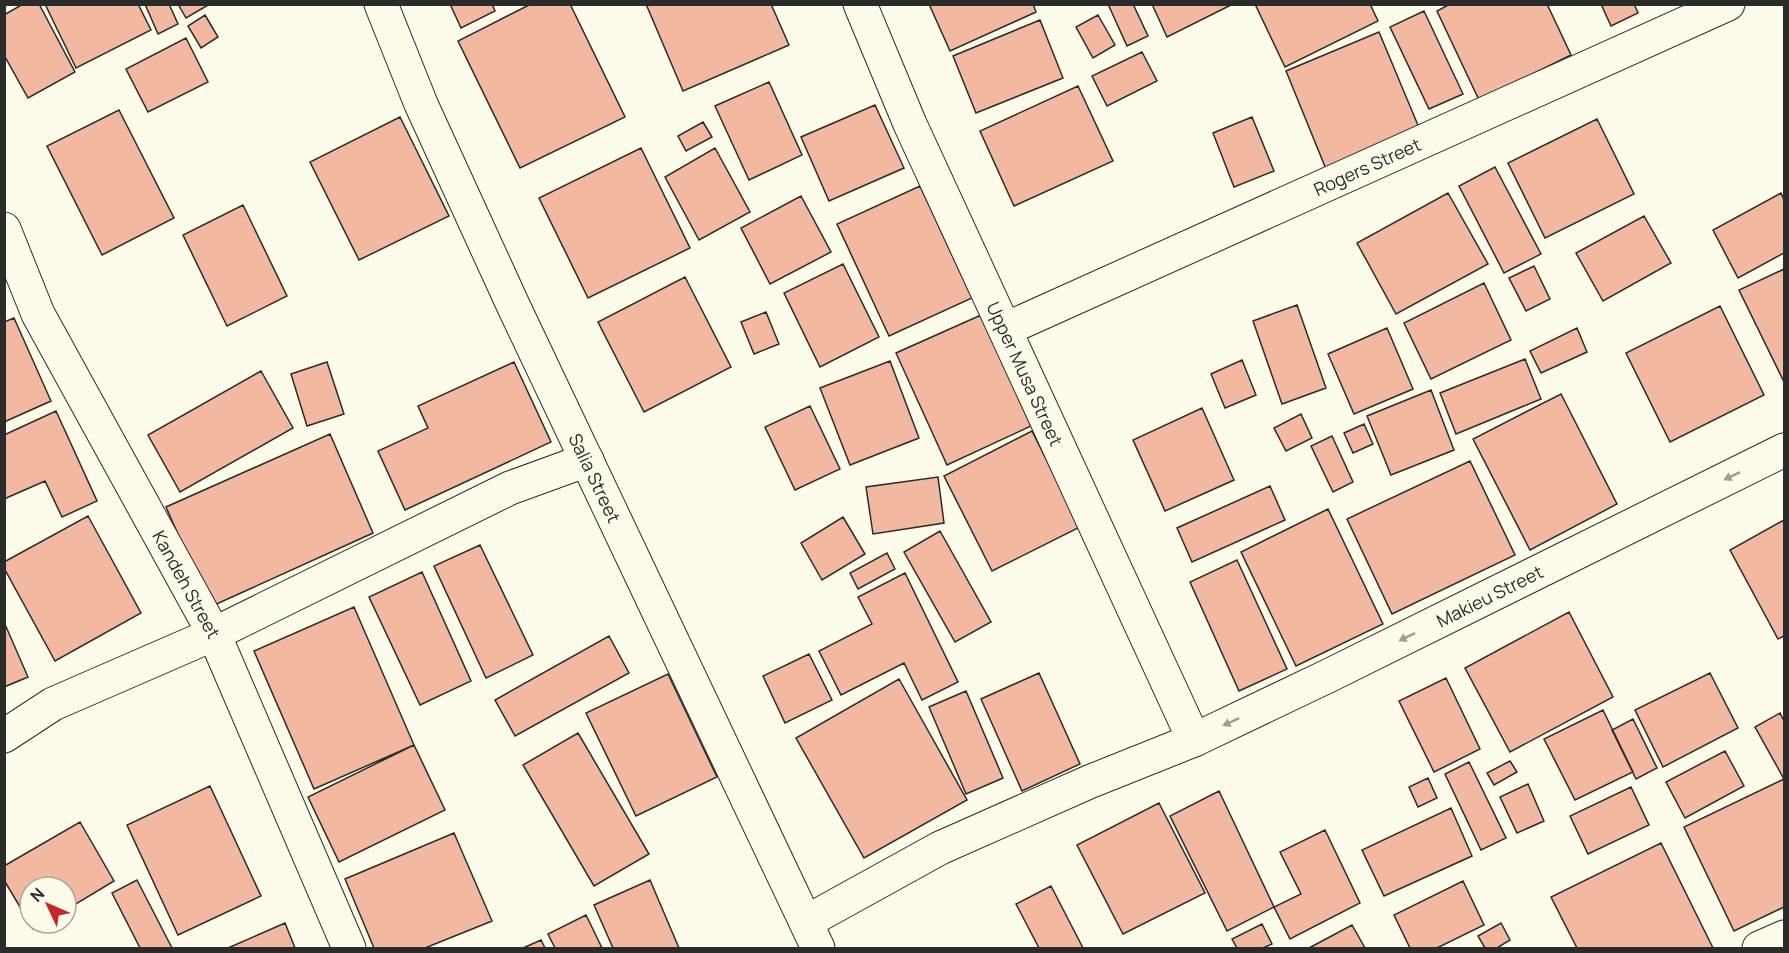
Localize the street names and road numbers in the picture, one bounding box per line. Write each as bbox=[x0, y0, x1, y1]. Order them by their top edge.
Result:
street label: Rogers Street bbox=[1310, 132, 1425, 201]
street label: Upper Musa Street bbox=[981, 298, 1069, 450]
street label: Salia Street bbox=[564, 429, 626, 526]
street label: Kandeh Street bbox=[147, 526, 226, 643]
street label: Makieu Street bbox=[1432, 559, 1547, 632]

